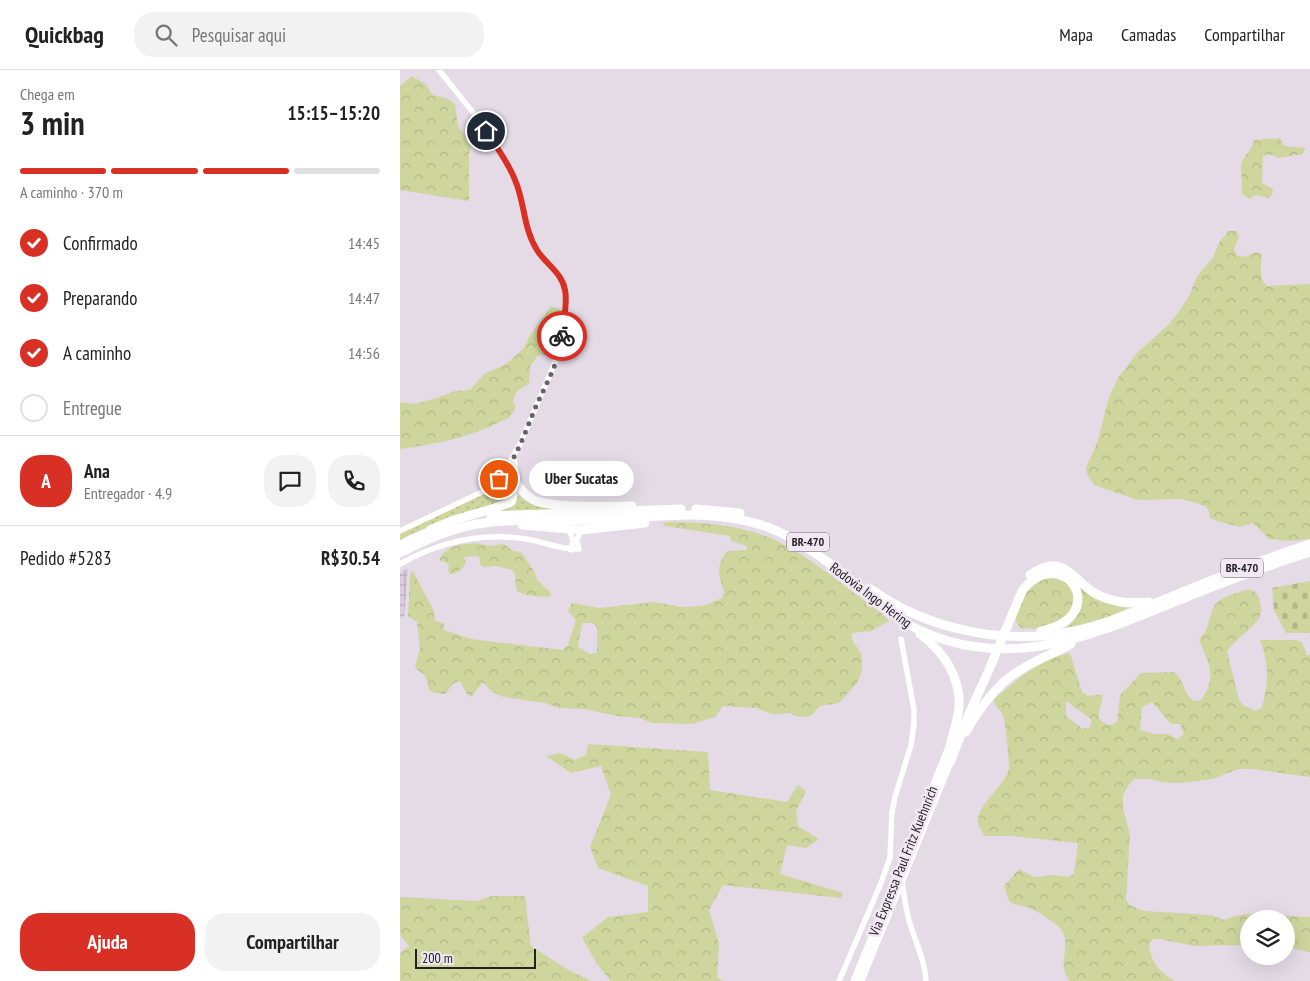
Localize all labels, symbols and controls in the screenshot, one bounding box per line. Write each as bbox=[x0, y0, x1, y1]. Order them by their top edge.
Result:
search box bbox=[134, 12, 484, 57]
text: Quickbag bbox=[25, 19, 104, 50]
icon: search bbox=[152, 21, 180, 49]
text: Pesquisar aqui bbox=[192, 23, 286, 47]
text: Mapa bbox=[1059, 23, 1093, 46]
text: Camadas bbox=[1121, 23, 1176, 46]
text: Compartilhar bbox=[1204, 23, 1285, 46]
text: Chega em bbox=[20, 84, 75, 104]
text: 15:15–15:20 bbox=[287, 101, 380, 125]
text: 3 min bbox=[20, 102, 85, 144]
pin bbox=[465, 110, 507, 152]
icon: home bbox=[472, 117, 500, 145]
text: A caminho · 370 m bbox=[20, 182, 123, 202]
icon: check bbox=[20, 229, 48, 257]
text: Confirmado bbox=[63, 231, 138, 255]
text: 14:45 bbox=[348, 233, 380, 253]
icon: check bbox=[20, 284, 48, 312]
text: Preparando bbox=[63, 286, 138, 310]
text: 14:47 bbox=[348, 288, 380, 308]
courier bbox=[537, 311, 587, 361]
icon: bike bbox=[548, 322, 576, 350]
icon: check bbox=[20, 339, 48, 367]
text: A caminho bbox=[63, 341, 131, 365]
text: 14:56 bbox=[348, 343, 380, 363]
text: Entregue bbox=[63, 396, 122, 420]
button: chat bbox=[264, 455, 316, 507]
button: phone bbox=[328, 455, 380, 507]
pin bbox=[478, 458, 520, 500]
text: Ana bbox=[84, 459, 110, 483]
callout: Uber Sucatas bbox=[529, 462, 634, 496]
icon: bag bbox=[485, 465, 513, 493]
text: Uber Sucatas bbox=[545, 468, 618, 488]
text: A bbox=[41, 469, 51, 493]
text: Entregador · 4.9 bbox=[84, 483, 172, 503]
road number: BR-470 bbox=[787, 532, 829, 552]
text: Pedido #5283 bbox=[20, 546, 111, 570]
text: R$30.54 bbox=[321, 546, 380, 570]
street label: Rodovia Ingo Hering bbox=[826, 558, 916, 632]
road number: BR-470 bbox=[1221, 558, 1263, 578]
street label: Via Expressa Paul Fritz Kuehnrich bbox=[864, 783, 941, 940]
map controls bbox=[1240, 910, 1295, 965]
button: layers bbox=[1240, 910, 1295, 965]
button: Ajuda bbox=[20, 913, 195, 971]
button: Compartilhar bbox=[205, 913, 380, 971]
scale bar bbox=[415, 946, 536, 969]
text: 200 m bbox=[422, 949, 453, 967]

